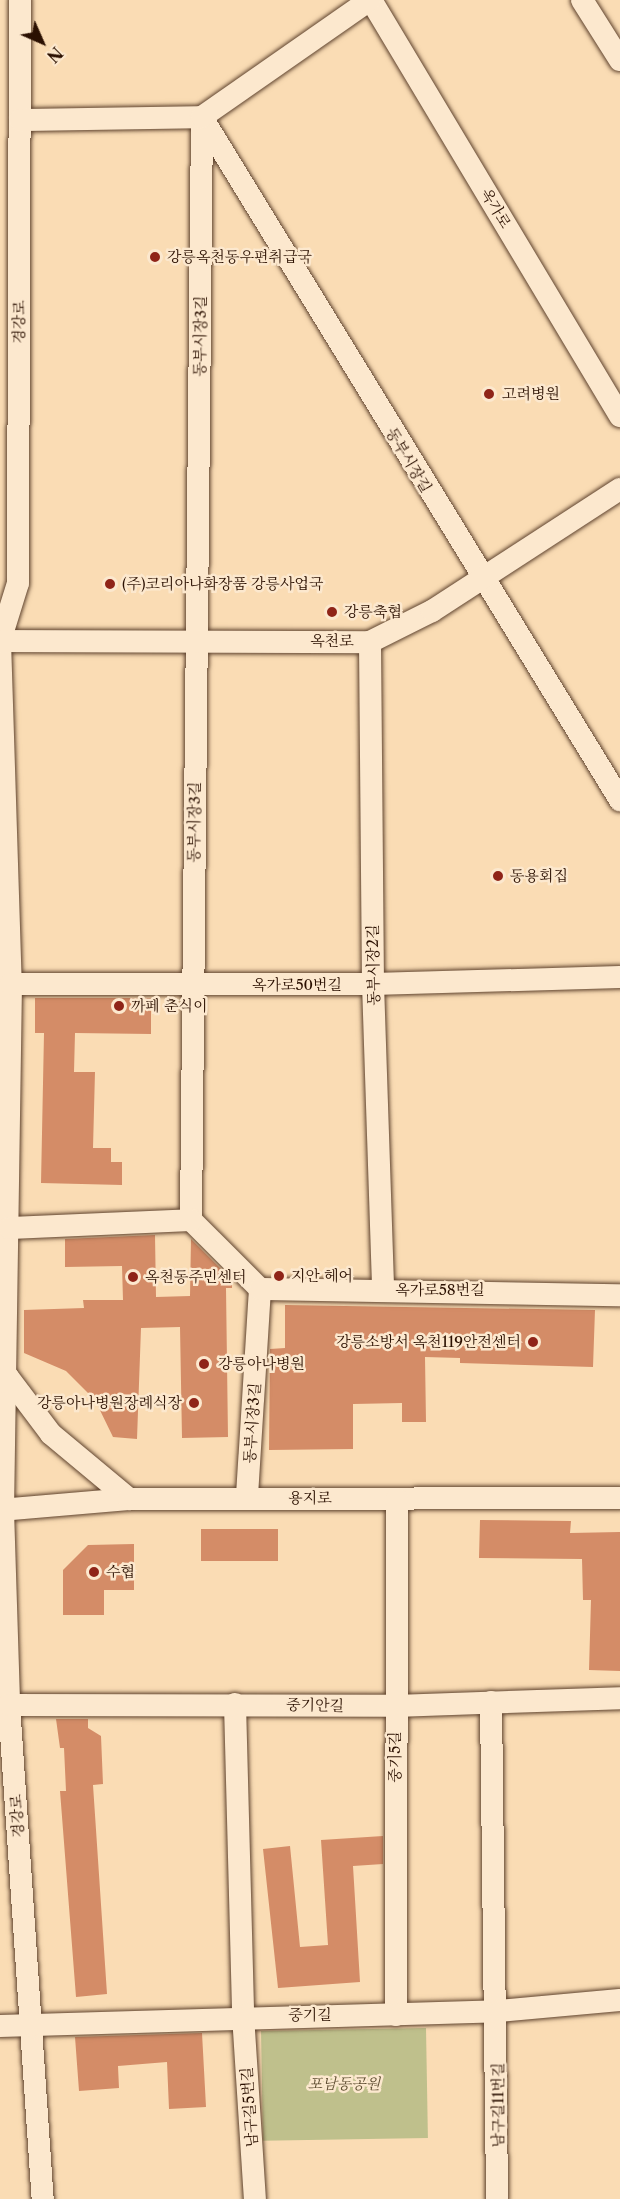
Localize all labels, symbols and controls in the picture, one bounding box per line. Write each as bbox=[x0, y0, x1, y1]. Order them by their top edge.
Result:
north arrow bbox=[12, 12, 72, 72]
text: N bbox=[43, 43, 67, 67]
street label: 옥가로 bbox=[477, 185, 515, 231]
place label: 강릉옥천동우편취급국 bbox=[167, 248, 312, 266]
marker: 강릉옥천동우편취급국 bbox=[148, 250, 162, 264]
street label: 동부시장3길 bbox=[190, 295, 210, 377]
street label: 경강로 bbox=[10, 300, 28, 344]
marker: 고려병원 bbox=[480, 385, 498, 403]
place label: 고려병원 bbox=[502, 385, 560, 403]
street label: 동부시장길 bbox=[383, 424, 435, 496]
place label: (주)코리아나화장품 강릉사업국 bbox=[122, 575, 323, 593]
marker: (주)코리아나화장품 강릉사업국 bbox=[103, 577, 117, 591]
place label: 강릉축협 bbox=[344, 603, 402, 621]
marker: 강릉축협 bbox=[325, 605, 339, 619]
street label: 옥천로 bbox=[310, 632, 354, 650]
street label: 동부시장3길 bbox=[184, 781, 204, 863]
place label: 동용회집 bbox=[510, 867, 568, 885]
marker: 동용회집 bbox=[491, 869, 505, 883]
street label: 동부시장2길 bbox=[363, 924, 383, 1006]
street label: 옥가로50번길 bbox=[252, 976, 342, 994]
place label: 까페 춘식이 bbox=[131, 997, 207, 1015]
marker: 까페 춘식이 bbox=[112, 999, 126, 1013]
place label: 지안 헤어 bbox=[291, 1267, 353, 1285]
place label: 옥천동주민센터 bbox=[145, 1268, 246, 1286]
marker: 지안 헤어 bbox=[272, 1269, 286, 1283]
marker: 옥천동주민센터 bbox=[126, 1270, 140, 1284]
street label: 옥가로58번길 bbox=[395, 1281, 485, 1299]
place label: 강릉소방서 옥천119안전센터 bbox=[336, 1333, 521, 1351]
marker: 강릉소방서 옥천119안전센터 bbox=[526, 1335, 540, 1349]
marker: 강릉아나병원 bbox=[195, 1355, 213, 1373]
place label: 강릉아나병원 bbox=[218, 1355, 305, 1373]
street label: 동부시장3길 bbox=[240, 1382, 264, 1464]
place label: 강릉아나병원장례식장 bbox=[37, 1394, 182, 1412]
marker: 강릉아나병원장례식장 bbox=[187, 1396, 201, 1410]
street label: 용지로 bbox=[288, 1489, 332, 1507]
place label: 수협 bbox=[106, 1563, 135, 1581]
marker: 수협 bbox=[87, 1565, 101, 1579]
street label: 중기안길 bbox=[286, 1695, 344, 1715]
street label: 중기5길 bbox=[386, 1731, 404, 1783]
street label: 경강로 bbox=[7, 1794, 27, 1838]
street label: 중기길 bbox=[288, 2006, 332, 2024]
street label: 남구길11번길 bbox=[489, 2062, 507, 2148]
street label: 남구길5번길 bbox=[237, 2066, 261, 2148]
park label: 포남동공원 bbox=[308, 2075, 380, 2093]

